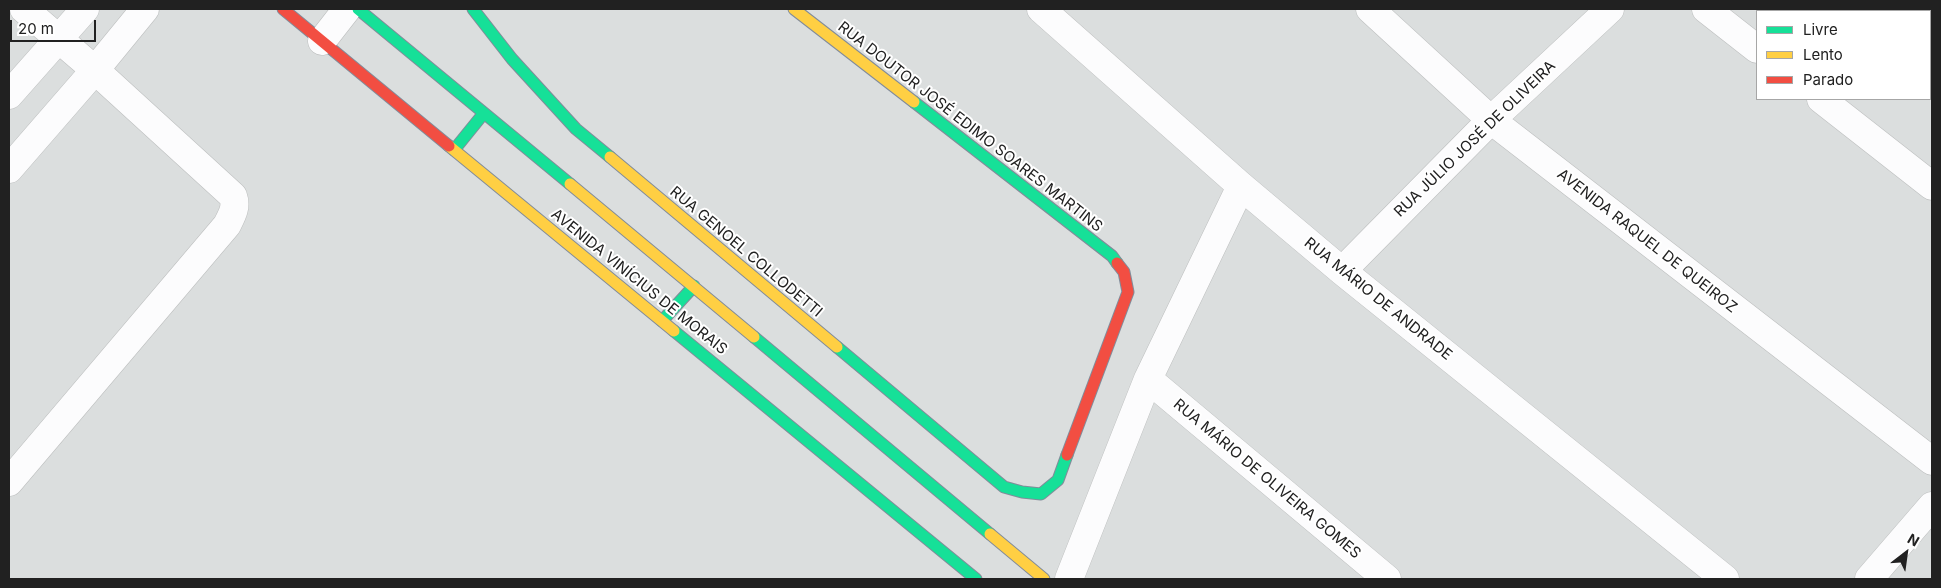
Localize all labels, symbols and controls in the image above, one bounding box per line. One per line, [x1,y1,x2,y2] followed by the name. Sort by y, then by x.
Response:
[12,10,99,42] scale bar
[1756,10,1931,100] legend
[834,18,1106,236] street label: RUA DOUTOR JOSÉ EDIMO SOARES MARTINS
[18,19,54,38] text: 20 m
[1803,20,1838,39] text: Livre
[1803,45,1843,64] text: Lento
[1391,57,1559,221] street label: RUA JÚLIO JOSÉ DE OLIVEIRA
[1803,70,1853,89] text: Parado
[1554,165,1740,317] street label: AVENIDA RAQUEL DE QUEIROZ
[666,183,826,321] street label: RUA GENOEL COLLODETTI
[547,205,731,359] street label: AVENIDA VINÍCIUS DE MORAIS
[1301,234,1455,364] street label: RUA MÁRIO DE ANDRADE
[1170,395,1364,563] street label: RUA MÁRIO DE OLIVEIRA GOMES
[1881,528,1931,578] north arrow
[1905,530,1923,550] text: N

